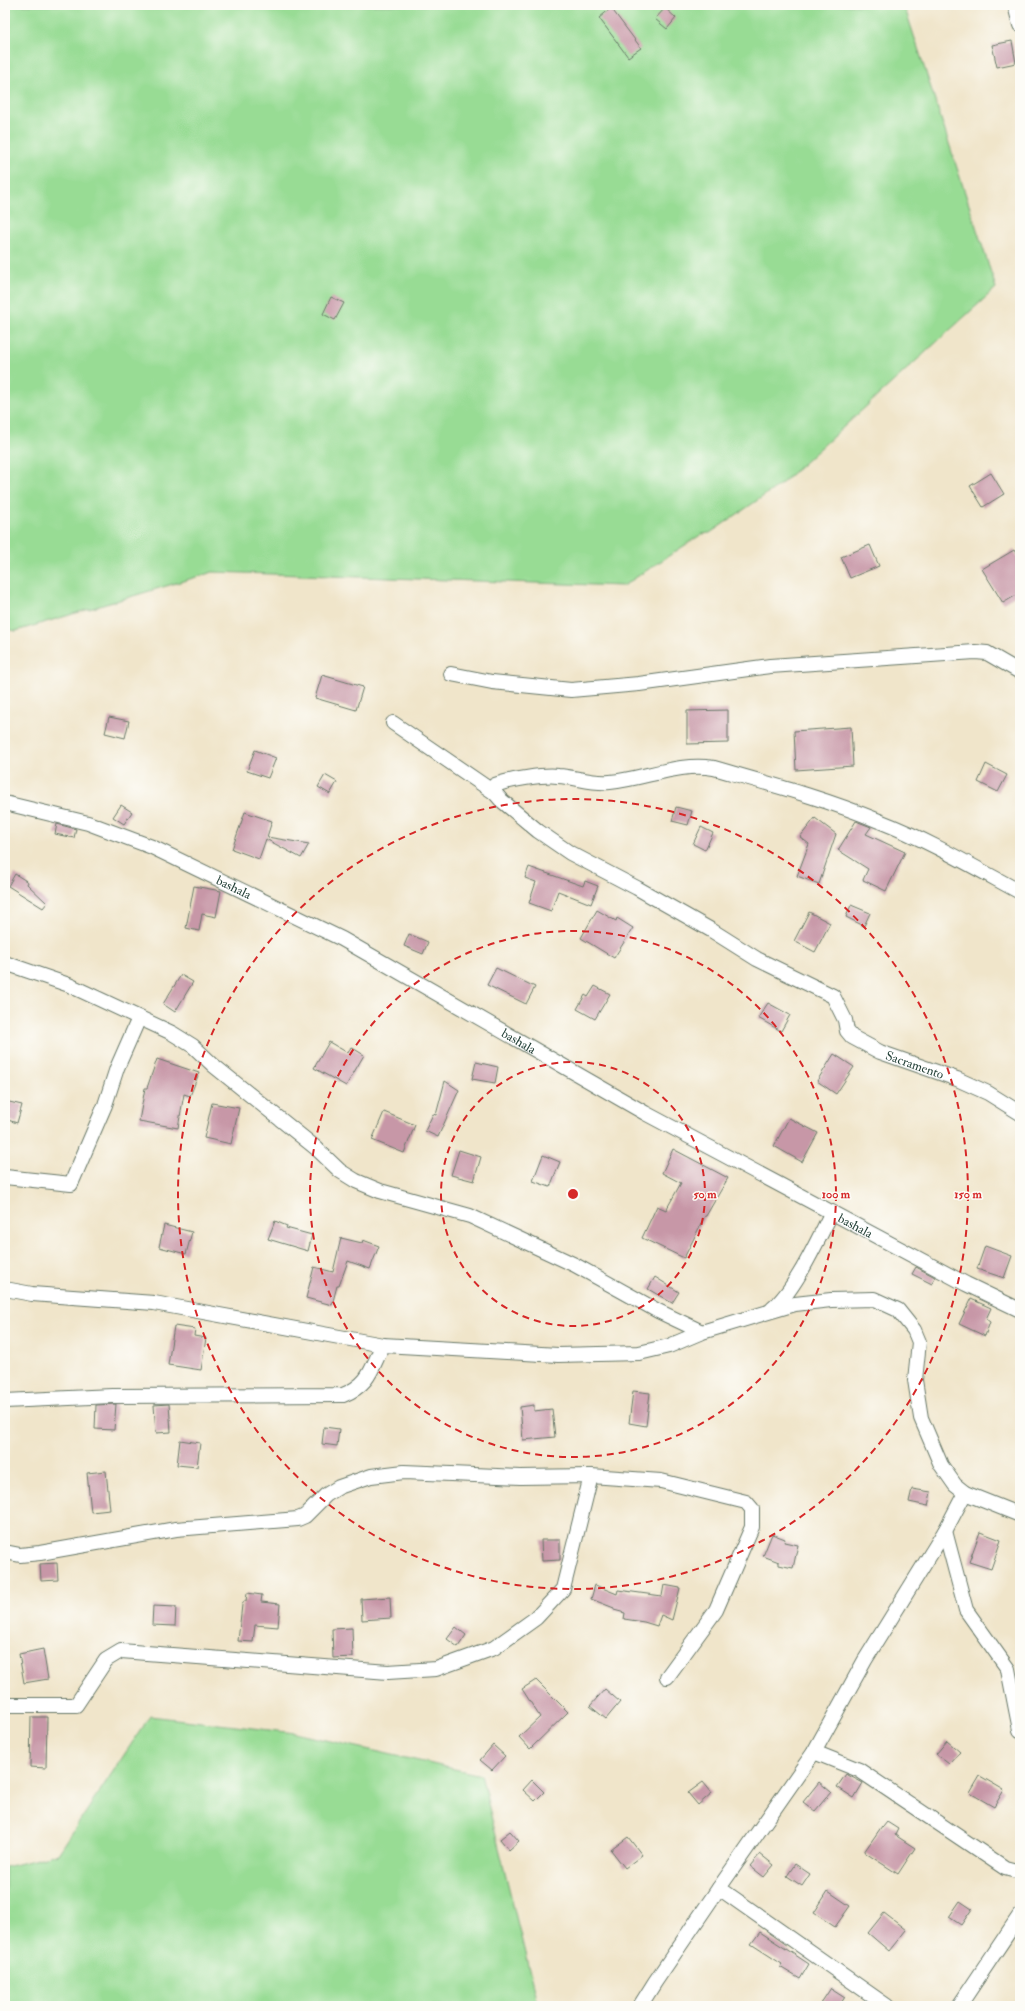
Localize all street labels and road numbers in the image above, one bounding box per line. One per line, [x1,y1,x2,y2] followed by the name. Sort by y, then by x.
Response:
[214,872,254,903] street label: bashala
[499,1025,539,1058] street label: bashala
[883,1048,946,1083] street label: Sacramento
[835,1210,876,1242] street label: bashala

